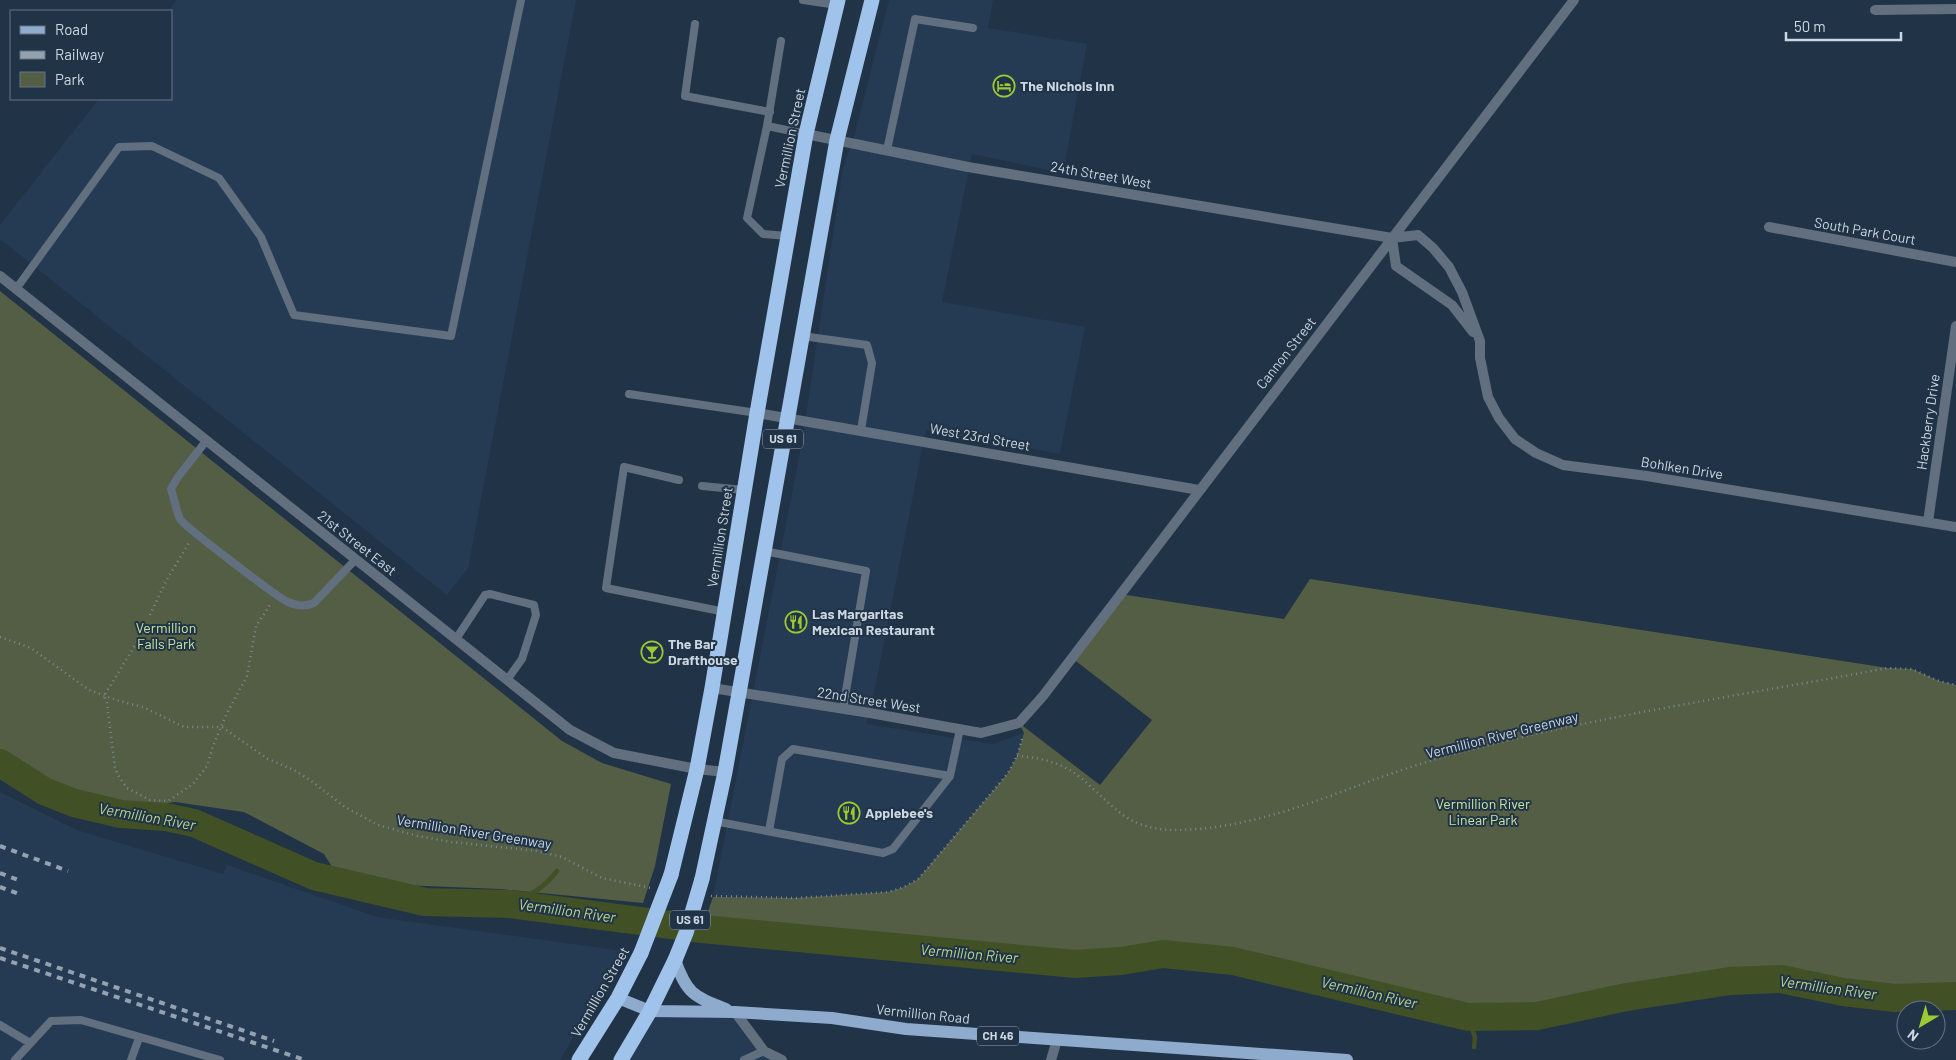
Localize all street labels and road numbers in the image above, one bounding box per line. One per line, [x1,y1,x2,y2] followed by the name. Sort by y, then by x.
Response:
[771,86,808,189] street label: Vermillion Street
[1049,157,1153,192] street label: 24th Street West
[1813,213,1917,248] street label: South Park Court
[1252,313,1319,392] street label: Cannon Street
[1912,373,1943,471] street label: Hackberry Drive
[928,419,1032,454] street label: West 23rd Street
[763,429,803,448] road number: US 61
[1640,453,1724,482] street label: Bohlken Drive
[703,485,736,588] street label: Vermillion Street
[315,507,400,579] street label: 21st Street East
[816,683,922,716] street label: 22nd Street West
[1424,707,1580,762] street label: Vermillion River Greenway
[395,811,553,852] street label: Vermillion River Greenway
[670,910,710,930] road number: US 61
[567,944,632,1040] street label: Vermillion Street
[875,1000,971,1027] street label: Vermillion Road
[977,1026,1019,1046] road number: CH 46

